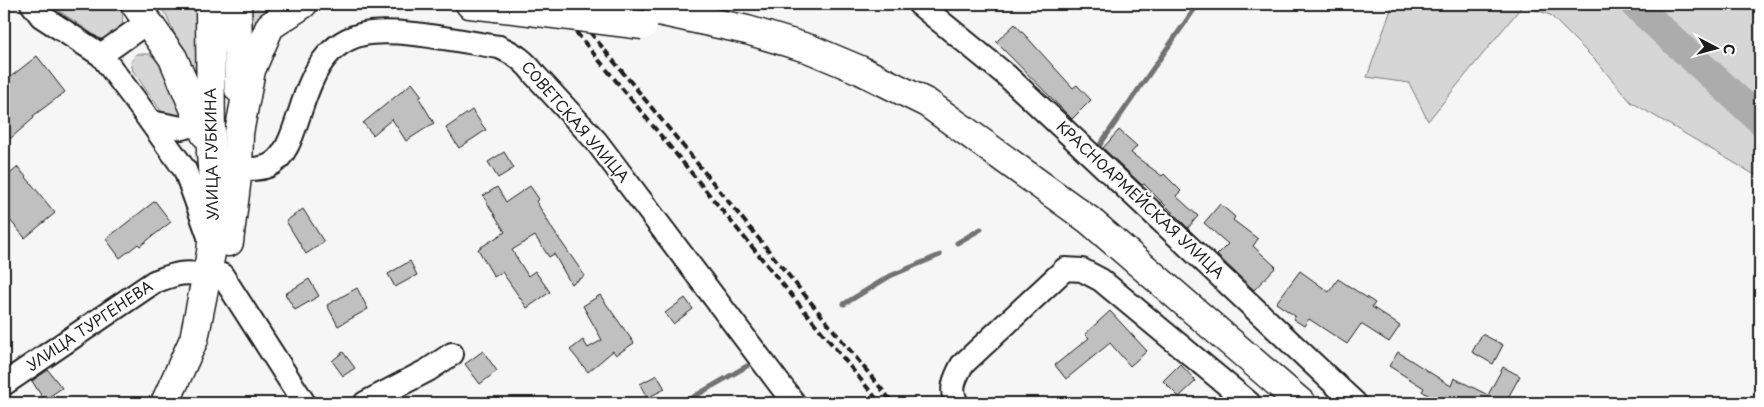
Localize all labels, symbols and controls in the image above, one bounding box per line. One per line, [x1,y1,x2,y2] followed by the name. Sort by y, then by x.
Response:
[1692,22,1742,72] north arrow
[1718,43,1740,56] text: С
[517,55,636,187] street label: СОВЕТСКАЯ УЛИЦА
[198,88,223,220] street label: УЛИЦА ГУБКИНА
[1052,115,1230,283] street label: КРАСНОАРМЕЙСКАЯ УЛИЦА
[21,274,157,376] street label: УЛИЦА ТУРГЕНЕВА

